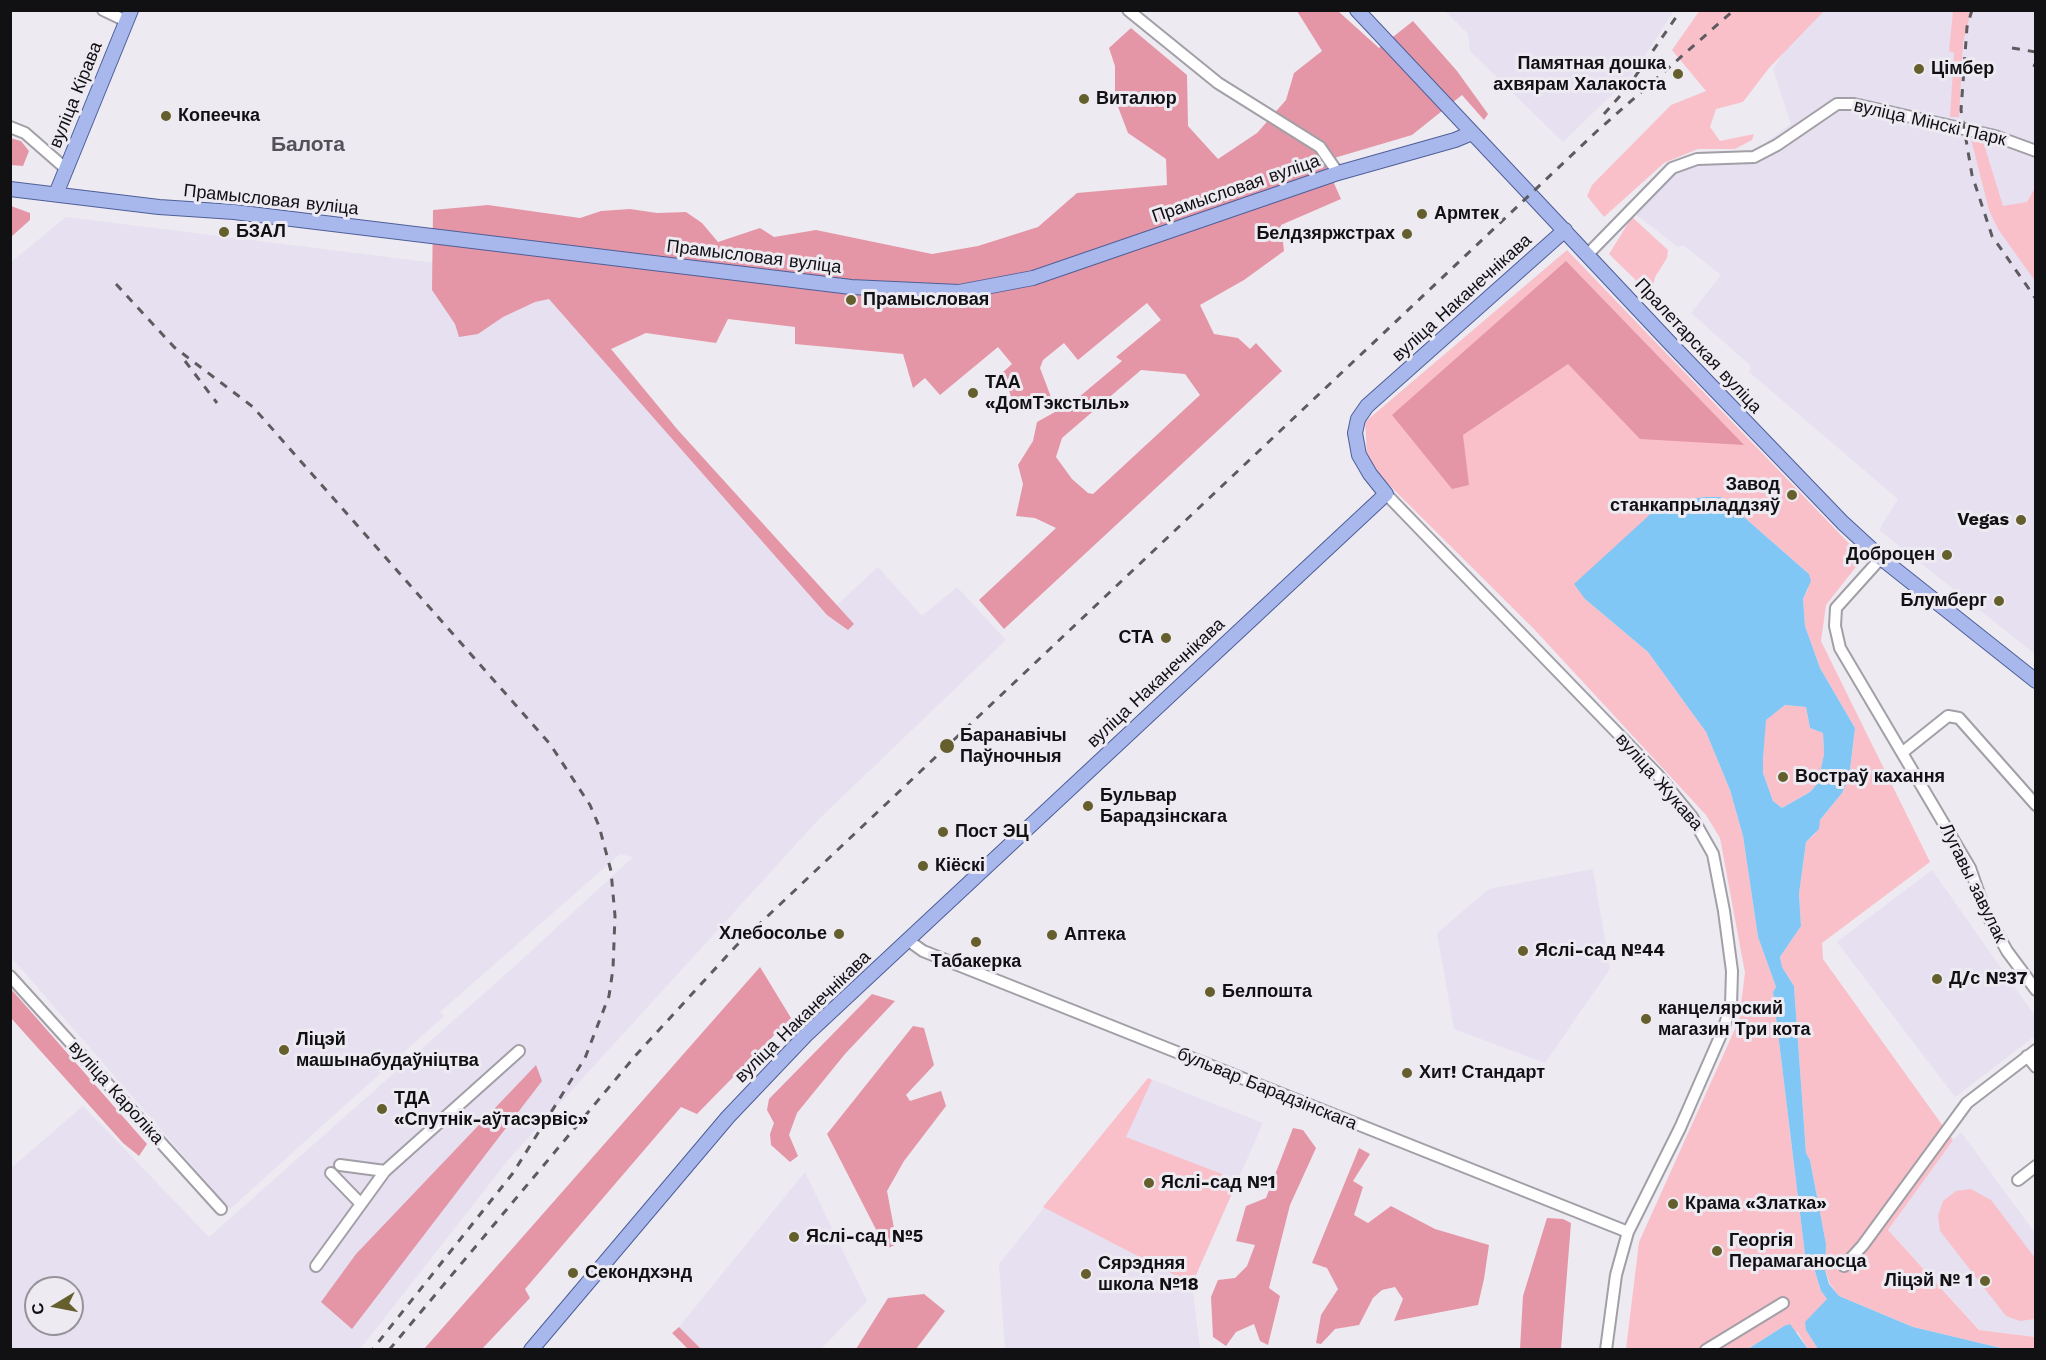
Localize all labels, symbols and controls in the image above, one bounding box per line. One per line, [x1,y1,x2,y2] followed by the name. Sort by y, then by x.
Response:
[45,39,107,151] street label: вуліца Кірава
[1493,53,1666,96] place label: Памятная дошка ахвярам Халакоста
[1931,58,1994,80] place label: Цімбер
[1912,62,1926,76] marker: Цімбер
[1671,67,1685,81] marker: Памятная дошка ахвярам Халакоста
[1096,88,1177,110] place label: Виталюр
[1077,92,1091,106] marker: Виталюр
[1852,95,2008,151] street label: вуліца Мінскі Парк
[178,105,260,127] place label: Копеечка
[159,109,173,123] marker: Копеечка
[271,132,345,158] district label: Балота
[1149,150,1323,228] street label: Прамысловая вуліца
[182,180,360,220] street label: Прамысловая вуліца
[1434,203,1499,225] place label: Армтек
[1415,207,1429,221] marker: Армтек
[236,221,286,243] place label: БЗАЛ
[1256,223,1395,245] place label: Белдзяржстрах
[217,225,231,239] marker: БЗАЛ
[1400,227,1414,241] marker: Белдзяржстрах
[1388,230,1536,366] street label: вуліца Наканечнікава
[665,236,843,278] street label: Прамысловая вуліца
[1630,274,1766,418] street label: Пралетарская вуліца
[863,289,989,311] place label: Прамысловая
[844,293,858,307] marker: Прамысловая
[985,372,1130,415] place label: ТАА «ДомТэкстыль»
[966,386,980,400] marker: ТАА «ДомТэкстыль»
[1610,474,1780,516] place label: Завод станкапрыладдзяў
[1785,488,1799,502] marker: Завод станкапрыладдзяў
[1957,509,2009,531] place label: Vegas
[2014,513,2028,527] marker: Vegas
[1846,544,1935,566] place label: Доброцен
[1940,548,1954,562] marker: Доброцен
[1900,590,1987,612] place label: Блумберг
[1992,594,2006,608] marker: Блумберг
[1083,614,1229,752] street label: вуліца Наканечнікава
[1119,627,1154,649] place label: СТА
[1159,631,1173,645] marker: СТА
[960,725,1067,768] place label: Баранавічы Паўночныя
[1611,729,1707,835] street label: вуліца Жукава
[938,737,956,755] marker: Баранавічы Паўночныя
[1795,766,1945,788] place label: Востраў кахання
[1776,770,1790,784] marker: Востраў кахання
[1100,785,1227,828] place label: Бульвар Барадзінскага
[1081,799,1095,813] marker: Бульвар Барадзінскага
[1935,820,2011,946] street label: Лугавы завулак
[955,821,1029,843] place label: Пост ЭЦ
[936,825,950,839] marker: Пост ЭЦ
[935,855,985,877] place label: Кіёскі
[916,859,930,873] marker: Кіёскі
[719,923,827,945] place label: Хлебосолье
[1064,924,1126,946] place label: Аптека
[832,927,846,941] marker: Хлебосолье
[1045,928,1059,942] marker: Аптека
[969,935,983,949] marker: Табакерка
[1535,940,1665,962] place label: Яслі-сад №44
[1516,944,1530,958] marker: Яслі-сад №44
[731,947,875,1087] street label: вуліца Наканечнікава
[931,951,1021,973] place label: Табакерка
[1949,968,2027,990] place label: Д/с №37
[1930,972,1944,986] marker: Д/с №37
[1222,981,1312,1003] place label: Белпошта
[1203,985,1217,999] marker: Белпошта
[1658,998,1811,1040] place label: канцелярский магазин Три кота
[1639,1012,1653,1026] marker: канцелярский магазин Три кота
[296,1029,479,1072] place label: Ліцэй машынабудаўніцтва
[64,1037,168,1149] street label: вуліца Кароліка
[277,1043,291,1057] marker: Ліцэй машынабудаўніцтва
[1174,1043,1360,1135] street label: бульвар Барадзінскага
[1419,1062,1545,1084] place label: Хит! Стандарт
[1400,1066,1414,1080] marker: Хит! Стандарт
[394,1088,588,1130] place label: ТДА «Спутнік-аўтасэрвіс»
[375,1102,389,1116] marker: ТДА «Спутнік-аўтасэрвіс»
[1161,1172,1275,1194] place label: Яслі-сад №1
[1142,1176,1156,1190] marker: Яслі-сад №1
[1685,1193,1827,1215] place label: Крама «Златка»
[1666,1197,1680,1211] marker: Крама «Златка»
[806,1226,923,1248] place label: Яслі-сад №5
[787,1230,801,1244] marker: Яслі-сад №5
[1729,1230,1866,1272] place label: Георгія Перамаганосца
[1710,1244,1724,1258] marker: Георгія Перамаганосца
[1098,1253,1199,1296] place label: Сярэдняя школа №18
[585,1262,692,1284] place label: Секондхэнд
[566,1266,580,1280] marker: Секондхэнд
[1079,1267,1093,1281] marker: Сярэдняя школа №18
[1884,1270,1973,1292] place label: Ліцэй № 1
[1978,1274,1992,1288] marker: Ліцэй № 1
[24,1276,84,1336] north arrow
[27,1302,48,1316] text: С

